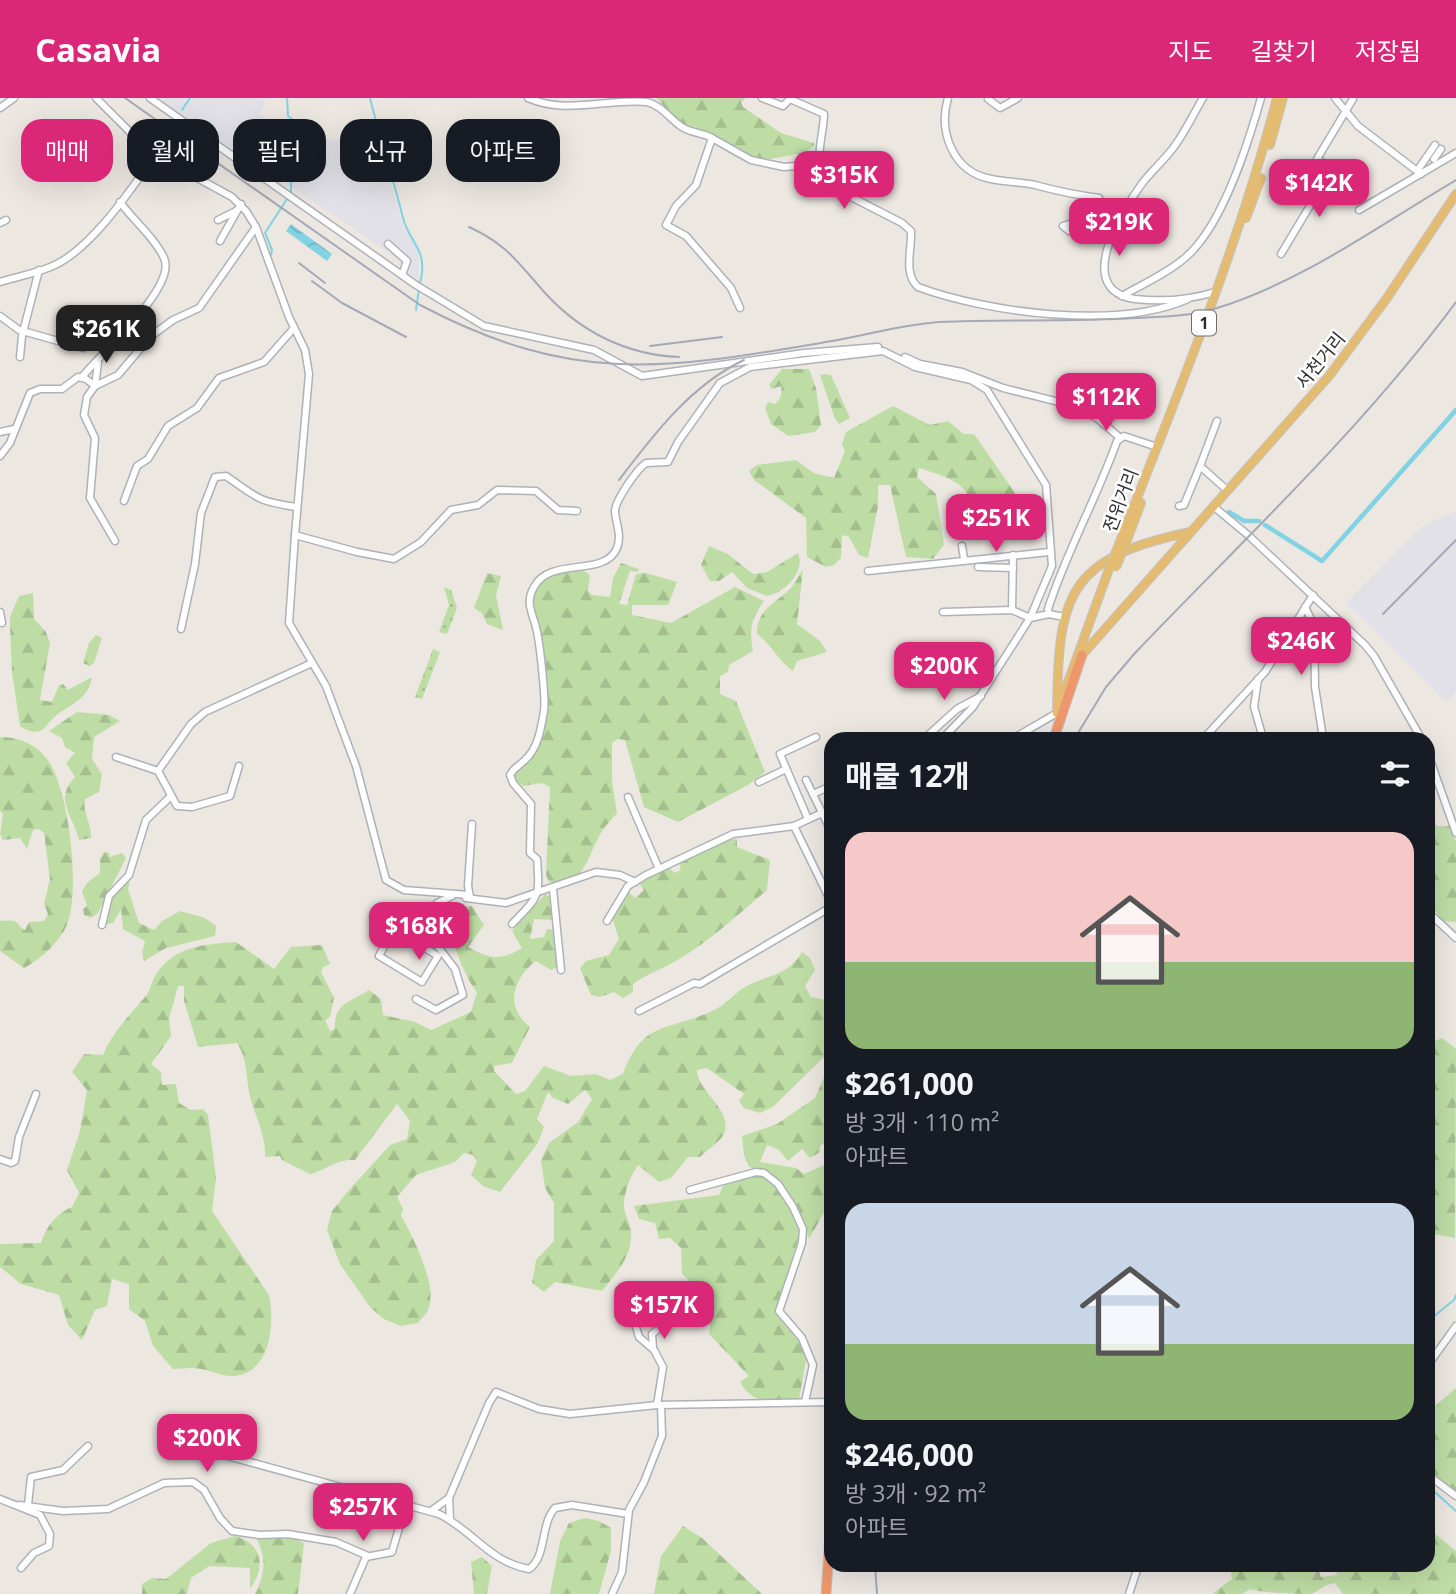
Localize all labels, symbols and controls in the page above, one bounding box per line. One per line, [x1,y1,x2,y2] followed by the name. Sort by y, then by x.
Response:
[35,27,161,72] text: Casavia
[1168,34,1213,67] text: 지도
[1251,34,1317,67] text: 길찾기
[1355,34,1421,67] text: 저장됨
[21,119,113,182] chip: 매매
[127,119,219,182] chip: 월세
[233,119,326,182] chip: 필터
[340,119,432,182] chip: 신규
[446,119,560,182] chip: 아파트
[795,152,893,211] pin: $315K
[810,158,878,190] text: $315K
[1270,159,1368,219] pin: $142K
[1285,166,1353,198] text: $142K
[1070,198,1168,258] pin: $219K
[1085,205,1153,237] text: $219K
[57,306,155,365] pin: $261K
[1192,311,1216,336] road number: 1
[72,312,140,344] text: $261K
[1290,327,1350,393] street label: 서천거리
[1057,374,1155,433] pin: $112K
[1072,380,1140,412] text: $112K
[1097,465,1143,535] street label: 전위거리
[947,494,1045,554] pin: $251K
[962,501,1030,533] text: $251K
[1252,618,1350,677] pin: $246K
[1267,624,1335,656] text: $246K
[895,642,993,702] pin: $200K
[910,649,978,681] text: $200K
[845,755,970,796] text: 매물 12개
[1376,755,1414,793] icon: filters
[1067,877,1193,1003] icon: home
[370,902,468,962] pin: $168K
[385,909,453,941] text: $168K
[845,1063,974,1104] text: $261,000
[845,1106,999,1138] text: 방 3개 · 110 m²
[845,1140,908,1172] text: 아파트
[1067,1248,1193,1374] icon: home
[615,1282,713,1341] pin: $157K
[630,1288,698,1320] text: $157K
[158,1414,256,1474] pin: $200K
[173,1421,241,1453] text: $200K
[845,1434,974,1475] text: $246,000
[845,1477,986,1509] text: 방 3개 · 92 m²
[314,1484,412,1543] pin: $257K
[329,1490,397,1522] text: $257K
[845,1511,908,1543] text: 아파트

